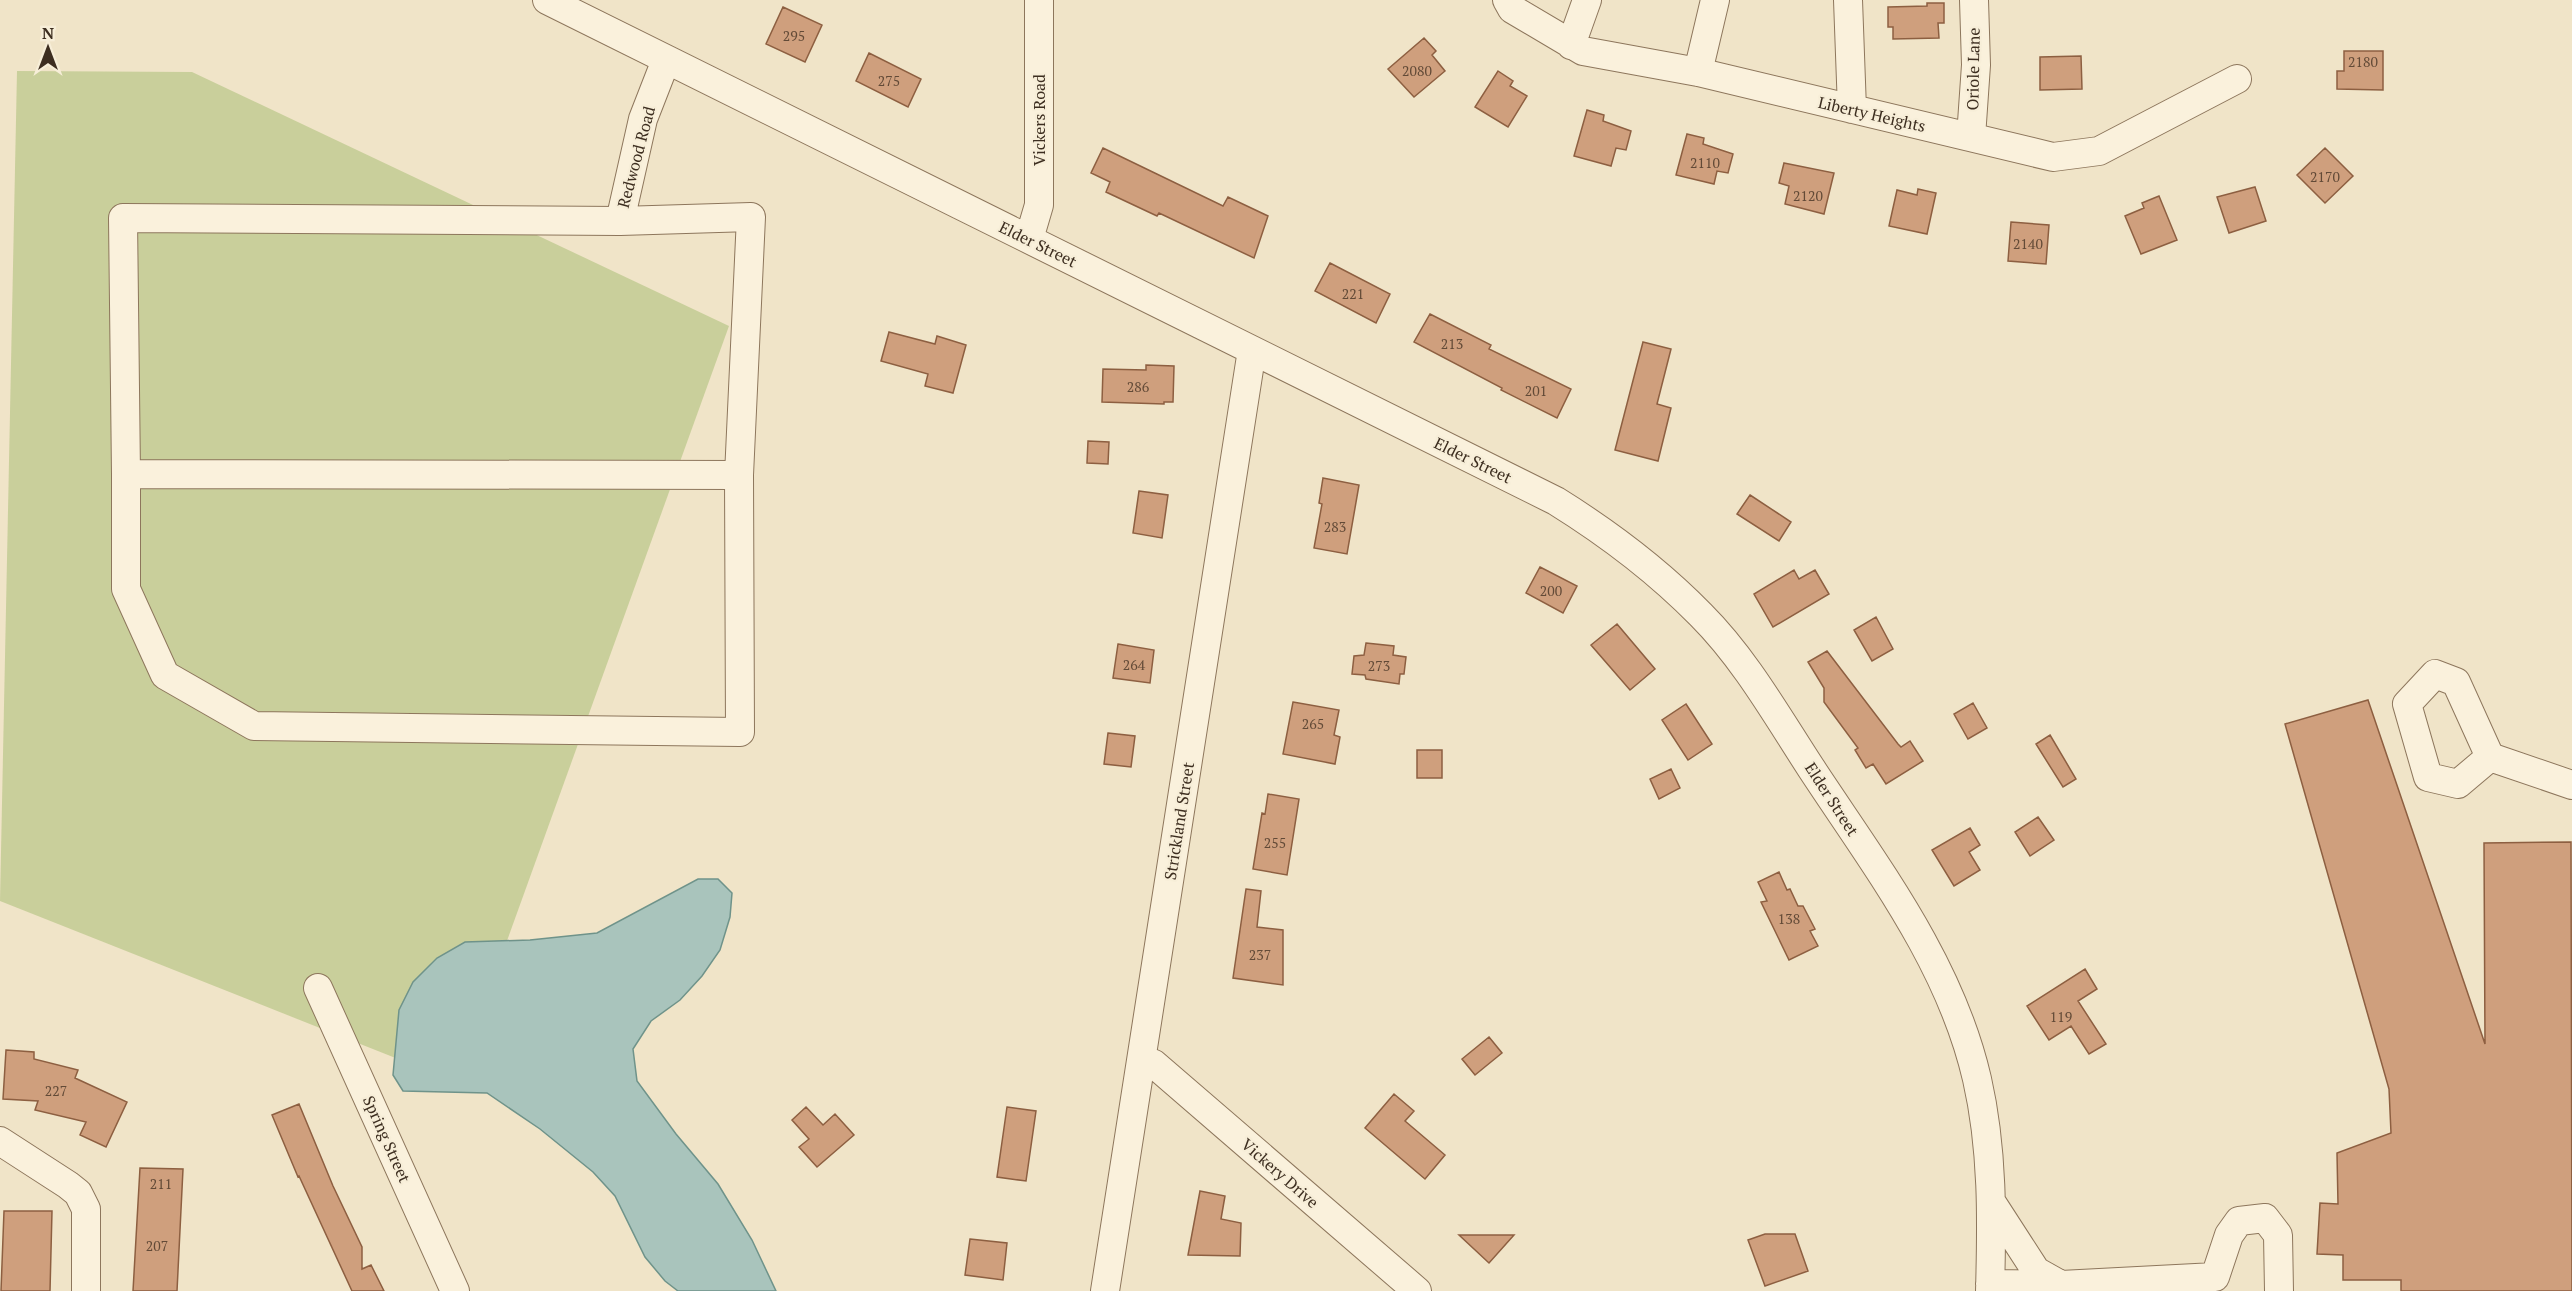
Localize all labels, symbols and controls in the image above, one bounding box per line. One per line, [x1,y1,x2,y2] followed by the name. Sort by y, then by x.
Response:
[18,18,78,78] north arrow
[42,22,54,44] text: N
[783,26,805,45] house number: 295
[1961,27,1985,111] street label: Oriole Lane
[2348,52,2378,71] house number: 2180
[1402,61,1432,80] house number: 2080
[878,71,900,90] house number: 275
[1028,74,1050,166] street label: Vickers Road
[1816,91,1928,137] street label: Liberty Heights
[612,104,660,210] street label: Redwood Road
[1690,153,1720,172] house number: 2110
[2310,167,2340,186] house number: 2170
[1793,186,1823,205] house number: 2120
[996,216,1081,272] street label: Elder Street
[2013,234,2043,253] house number: 2140
[1342,284,1364,303] house number: 221
[1441,334,1463,353] house number: 213
[1127,377,1150,396] house number: 286
[1525,381,1547,400] house number: 201
[1431,432,1516,488] street label: Elder Street
[1324,517,1346,536] house number: 283
[1540,581,1562,600] house number: 200
[1123,655,1146,674] house number: 264
[1368,656,1390,675] house number: 273
[1302,714,1324,733] house number: 265
[1800,758,1864,840] street label: Elder Street
[1159,760,1199,882] street label: Strickland Street
[1264,833,1286,852] house number: 255
[1778,909,1800,928] house number: 138
[1249,945,1271,964] house number: 237
[2050,1007,2072,1026] house number: 119
[45,1081,67,1100] house number: 227
[358,1092,416,1186] street label: Spring Street
[1237,1133,1323,1213] street label: Vickery Drive
[150,1174,172,1193] house number: 211
[146,1236,168,1255] house number: 207

